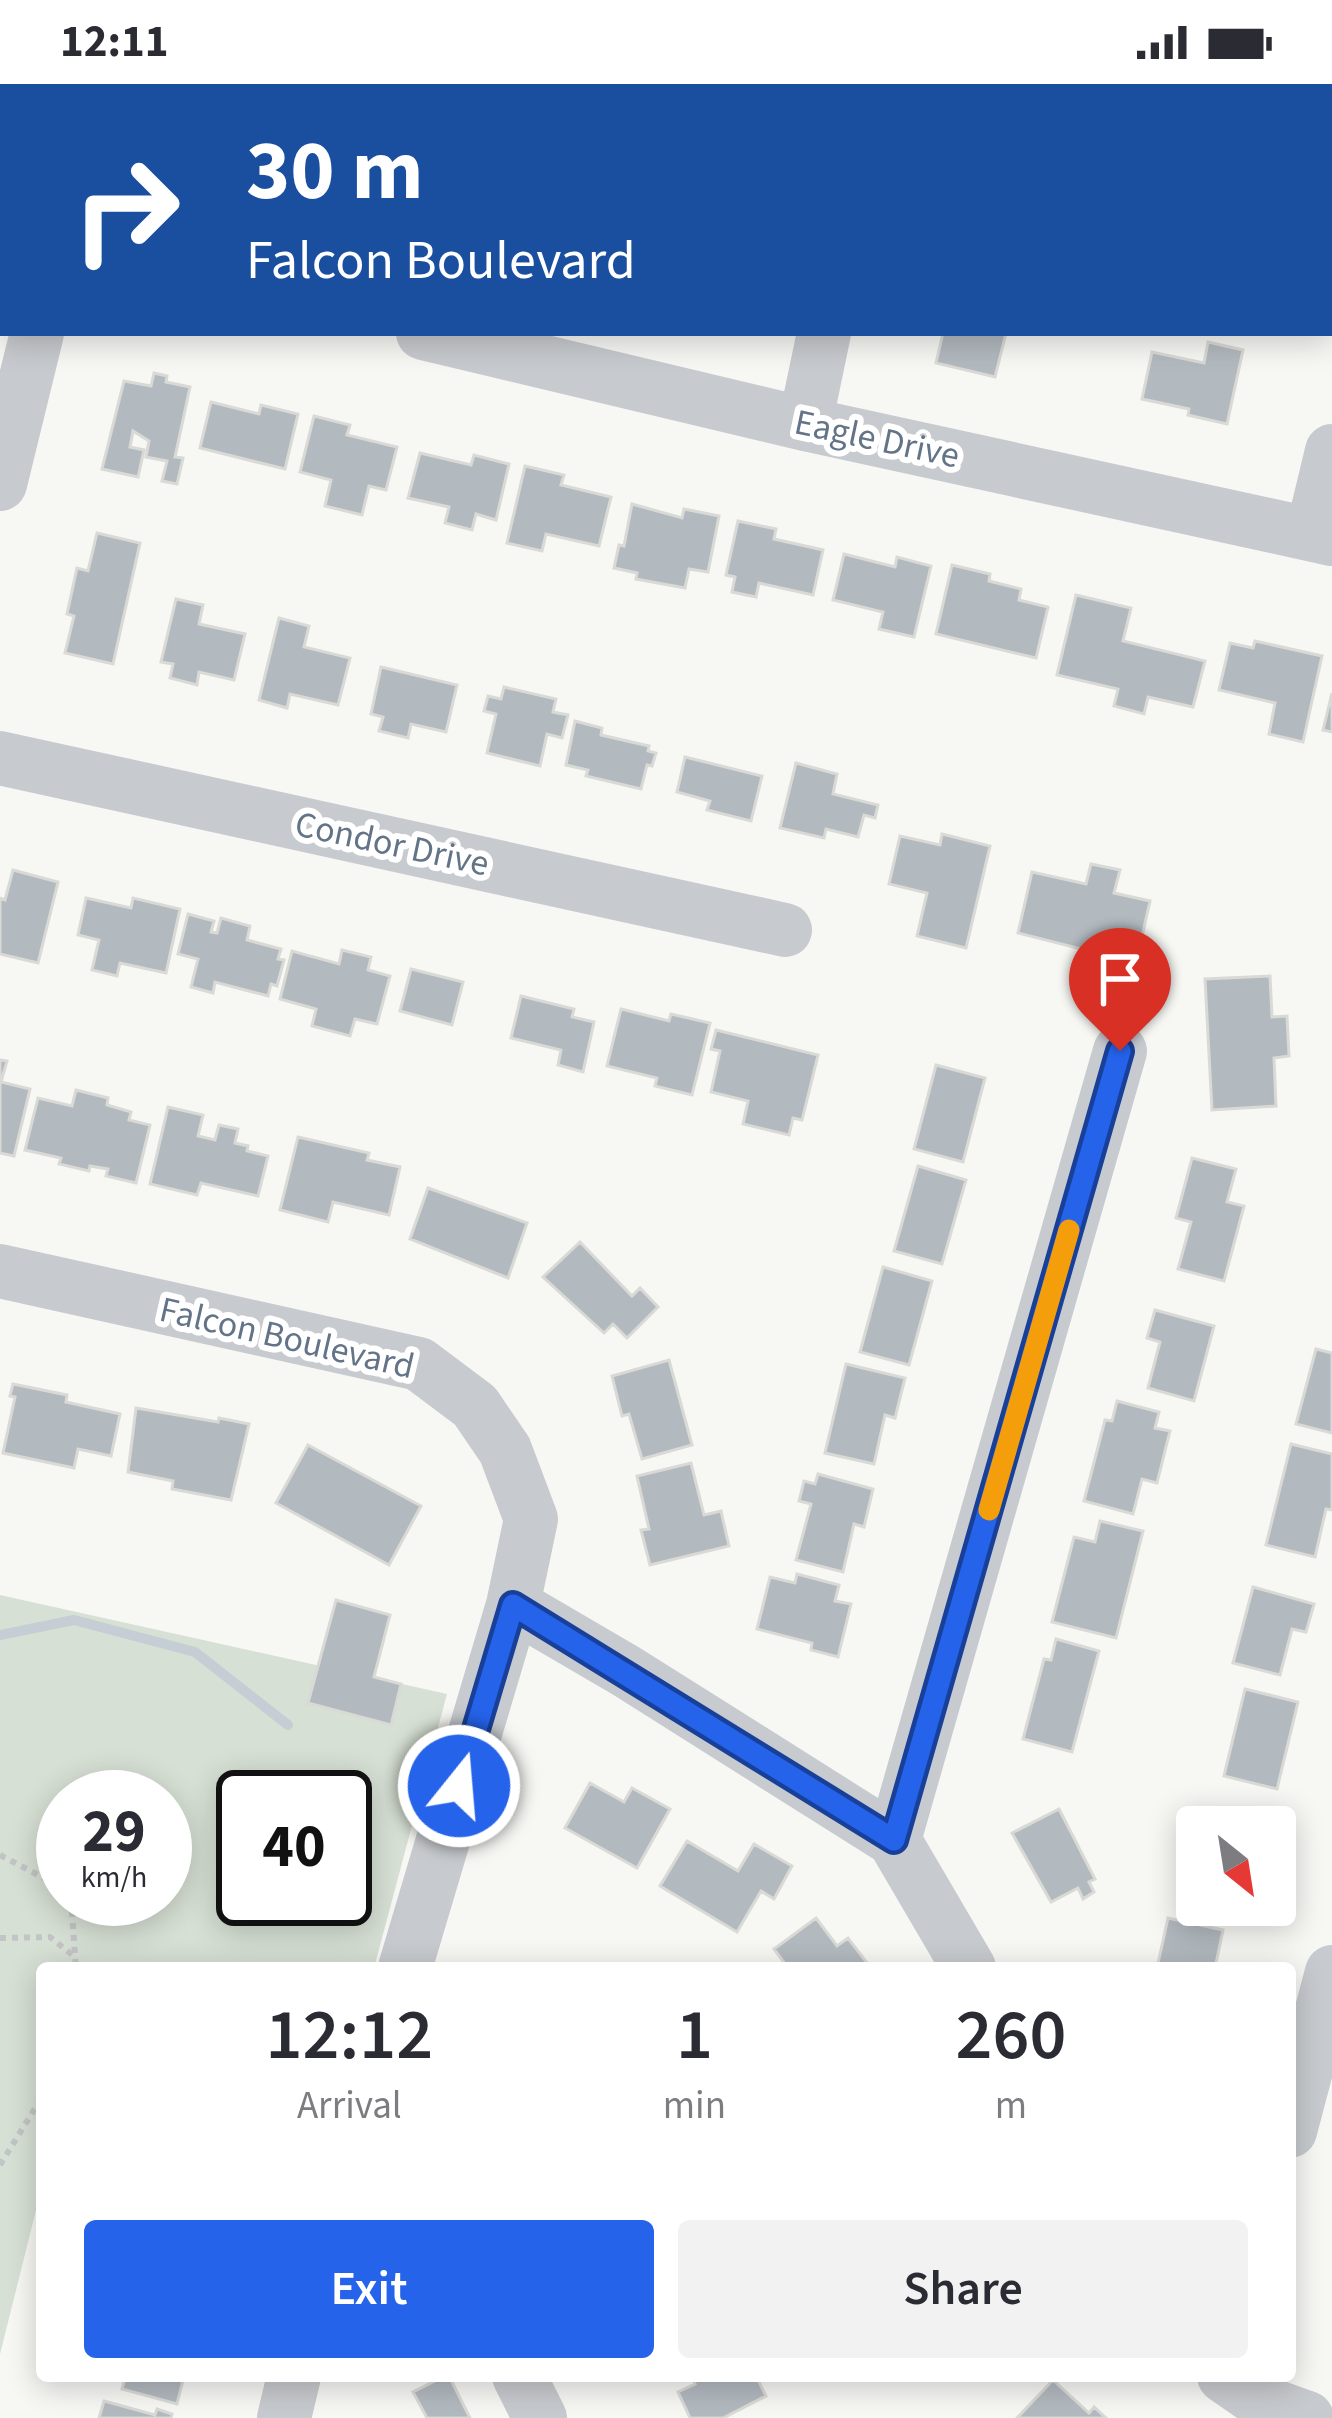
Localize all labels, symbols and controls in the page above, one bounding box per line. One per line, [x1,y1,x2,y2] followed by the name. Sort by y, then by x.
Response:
[60,10,169,74] text: 12:11
[246,112,424,232] text: 30 m
[48,132,204,288] icon: right
[246,223,636,300] text: Falcon Boulevard
[790,397,964,481] street label: Eagle Drive
[290,799,494,889] street label: Condor Drive
[1069,928,1171,1051] pin
[1087,946,1153,1012] icon: arrive
[155,1284,419,1392] street label: Falcon Boulevard
[396,1723,522,1849] position arrow
[216,1770,372,1926] speed limit sign: 40
[82,1790,146,1875] text: 29
[1176,1806,1296,1926] north arrow
[1176,1806,1296,1926] map controls
[81,1856,147,1899] text: km/h
[266,1984,433,2087] text: 12:12
[676,1984,713,2087] text: 1
[956,1984,1066,2087] text: 260
[297,2078,402,2134] text: Arrival
[663,2078,726,2134] text: min
[995,2078,1027,2134] text: m
[84,2220,654,2358] button: Exit
[678,2220,1248,2358] button: Share

